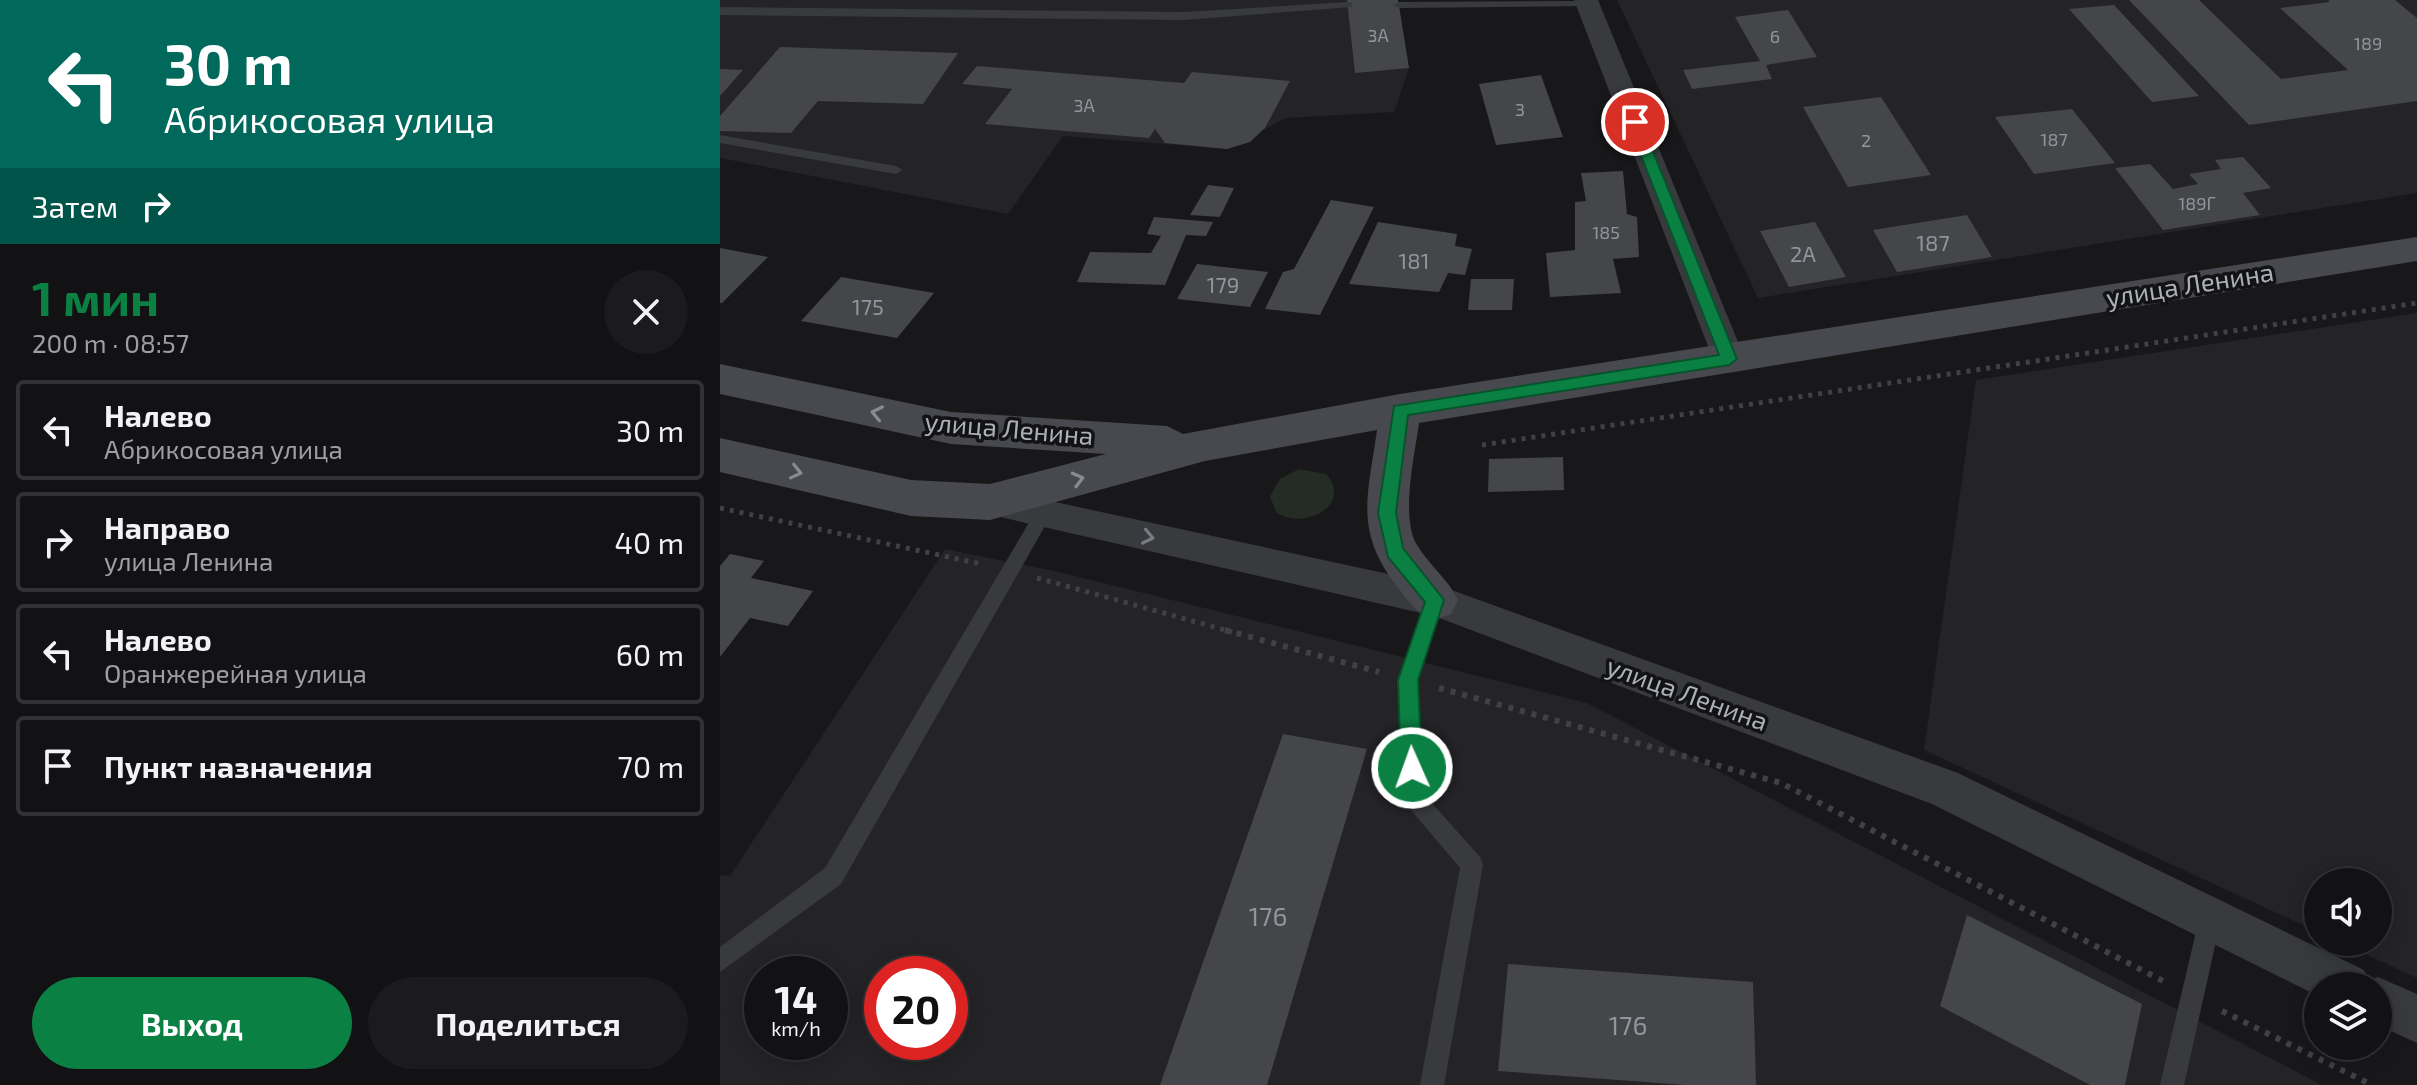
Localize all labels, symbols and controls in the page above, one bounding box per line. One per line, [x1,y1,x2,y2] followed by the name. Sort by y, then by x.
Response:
[1367,24,1389,46] house number: 3А
[1770,25,1780,47] house number: 6
[164,29,293,96] text: 30 m
[32,32,136,136] icon: left
[2354,32,2382,54] house number: 189
[1601,88,1669,156] pin
[1073,94,1095,116] house number: 3А
[164,97,495,140] text: Абрикосовая улица
[1515,98,1525,120] house number: 3
[1613,100,1657,144] icon: arrive
[2040,128,2068,150] house number: 187
[1861,129,1871,151] house number: 2
[134,184,178,228] icon: right
[32,188,118,224] text: Затем
[2178,192,2216,214] house number: 189Г
[1592,221,1620,243] house number: 185
[1916,229,1950,255] house number: 187
[1790,240,1816,266] house number: 2А
[1399,247,1429,273] house number: 181
[2104,255,2276,313] street label: улица Ленина
[32,268,159,326] text: 1 мин
[604,270,688,354] button: close
[1207,271,1239,297] house number: 179
[852,293,884,319] house number: 175
[32,327,189,358] text: 200 m · 08:57
[104,397,212,433] text: Налево
[871,405,884,422] one-way arrow
[923,405,1095,451] street label: улица Ленина
[36,408,80,452] icon: left
[616,412,684,448] text: 30 m
[104,433,343,464] text: Абрикосовая улица
[789,463,802,480] one-way arrow
[1070,471,1084,488] one-way arrow
[104,509,230,545] text: Направо
[36,520,80,564] icon: right
[614,524,684,560] text: 40 m
[1141,528,1154,545] one-way arrow
[104,545,273,576] text: улица Ленина
[104,621,212,657] text: Налево
[36,632,80,676] icon: left
[616,636,684,672] text: 60 m
[1602,649,1772,737] street label: улица Ленина
[104,657,367,688] text: Оранжерейная улица
[1370,726,1454,810] position arrow
[36,744,80,788] icon: arrive
[104,748,372,784] text: Пункт назначения
[618,748,684,784] text: 70 m
[2304,868,2392,1060] map controls
[2304,868,2392,956] button: sound
[1249,900,1287,931] house number: 176
[864,956,968,1060] speed limit sign: 20
[2304,972,2392,1060] button: layers
[775,974,817,1022] text: 14
[32,977,352,1069] button: Выход
[368,977,688,1069] button: Поделиться
[1609,1009,1647,1040] house number: 176
[771,1016,821,1040] text: km/h

